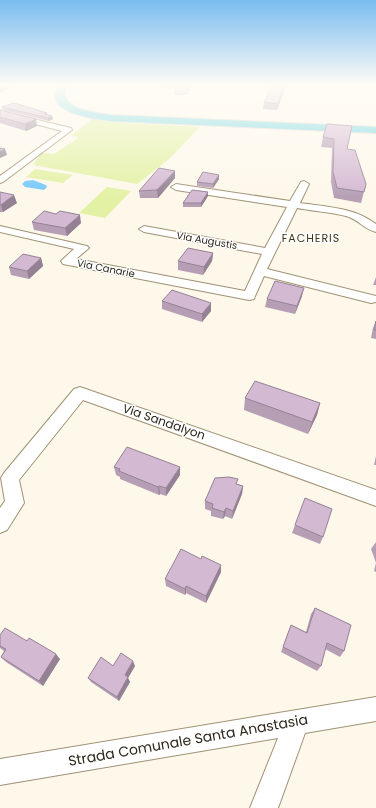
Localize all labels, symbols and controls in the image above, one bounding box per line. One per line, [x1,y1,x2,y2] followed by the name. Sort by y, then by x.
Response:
[175,228,238,253] street label: Via Augustis
[282,230,340,246] district label: FACHERIS
[76,256,136,281] street label: Via Canarie
[120,399,208,444] street label: Via Sandalyon
[67,709,309,771] street label: Strada Comunale Santa Anastasia

